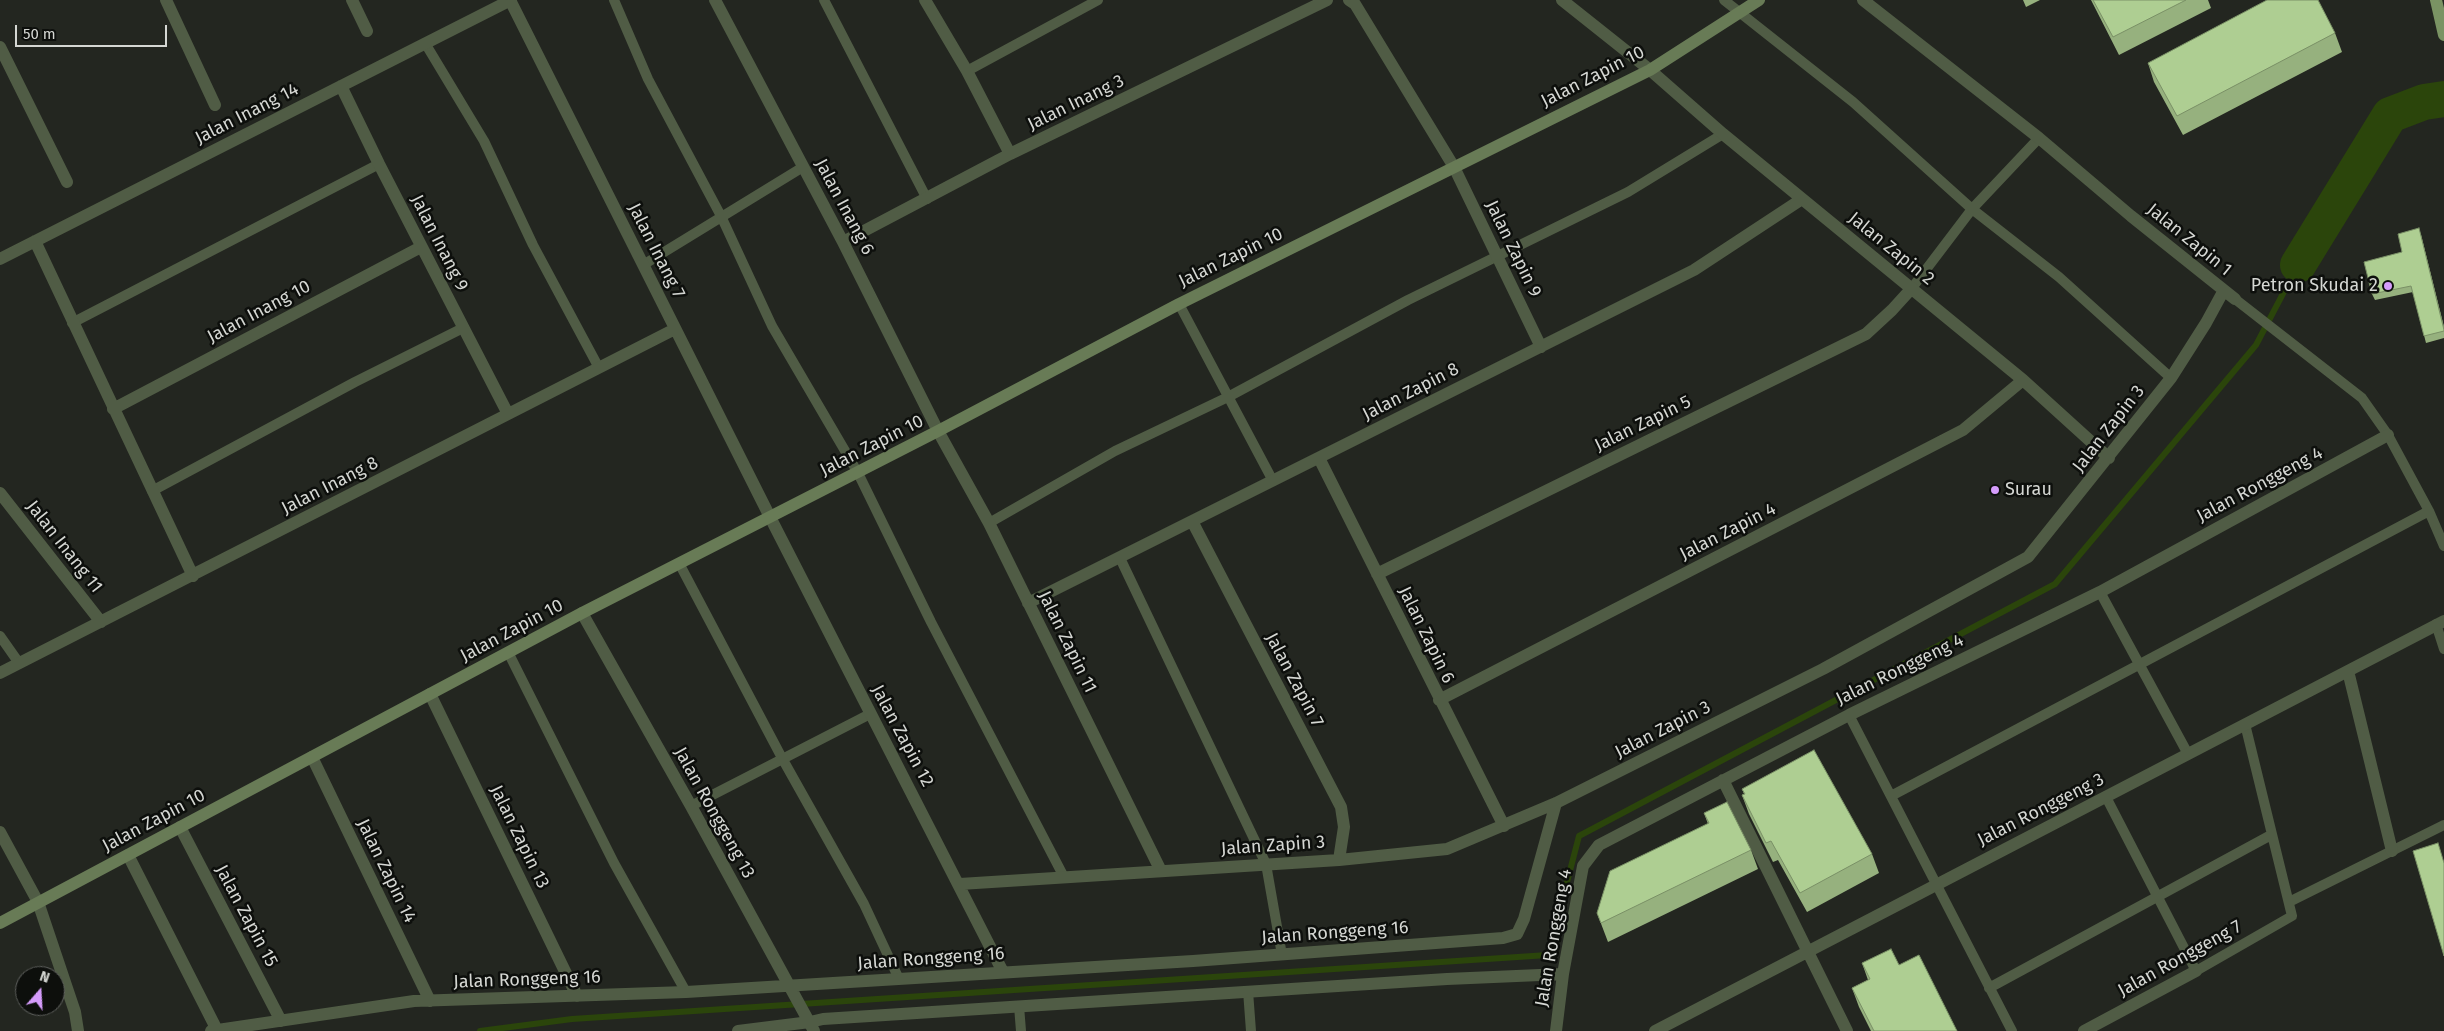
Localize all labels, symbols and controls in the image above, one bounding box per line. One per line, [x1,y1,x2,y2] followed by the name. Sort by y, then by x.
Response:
[18,15,170,47] scale bar
[23,25,56,43] text: 50 m
[1538,42,1648,112] street label: Jalan Zapin 10
[1024,70,1128,136] street label: Jalan Inang 3
[192,79,302,149] street label: Jalan Inang 14
[810,155,878,259] street label: Jalan Inang 6
[406,191,472,295] street label: Jalan Inang 9
[1480,197,1546,301] street label: Jalan Zapin 9
[2142,199,2236,281] street label: Jalan Zapin 1
[623,200,689,302] street label: Jalan Inang 7
[1844,208,1938,290] street label: Jalan Zapin 2
[1175,223,1287,293] street label: Jalan Zapin 10
[2251,275,2378,297] place label: Petron Skudai 2
[204,276,314,348] street label: Jalan Inang 10
[2382,280,2394,292] marker: Petron Skudai 2
[1359,358,1463,426] street label: Jalan Zapin 8
[2068,381,2150,477] street label: Jalan Zapin 3
[1591,391,1695,457] street label: Jalan Zapin 5
[817,411,927,481] street label: Jalan Zapin 10
[2193,443,2327,527] street label: Jalan Ronggeng 4
[278,452,382,520] street label: Jalan Inang 8
[2005,479,2052,501] place label: Surau
[1989,484,2001,496] marker: Surau
[21,497,107,597] street label: Jalan Inang 11
[1676,499,1780,565] street label: Jalan Zapin 4
[1393,583,1459,687] street label: Jalan Zapin 6
[1033,588,1101,696] street label: Jalan Zapin 11
[457,595,567,667] street label: Jalan Zapin 10
[1260,629,1328,731] street label: Jalan Zapin 7
[1833,630,1967,710] street label: Jalan Ronggeng 4
[866,681,938,791] street label: Jalan Zapin 12
[1612,697,1714,763] street label: Jalan Zapin 3
[669,744,759,882] street label: Jalan Ronggeng 13
[1974,769,2108,851] street label: Jalan Ronggeng 3
[485,782,553,892] street label: Jalan Zapin 13
[99,785,209,857] street label: Jalan Zapin 10
[352,816,420,926] street label: Jalan Zapin 14
[1220,832,1326,860] street label: Jalan Zapin 3
[210,861,282,971] street label: Jalan Zapin 15
[1531,867,1577,1009] street label: Jalan Ronggeng 4
[2114,916,2246,1002] street label: Jalan Ronggeng 7
[1261,917,1409,949] street label: Jalan Ronggeng 16
[857,943,1005,975] street label: Jalan Ronggeng 16
[15,966,65,1016] north arrow
[453,967,601,993] street label: Jalan Ronggeng 16
[38,968,52,987] text: N

